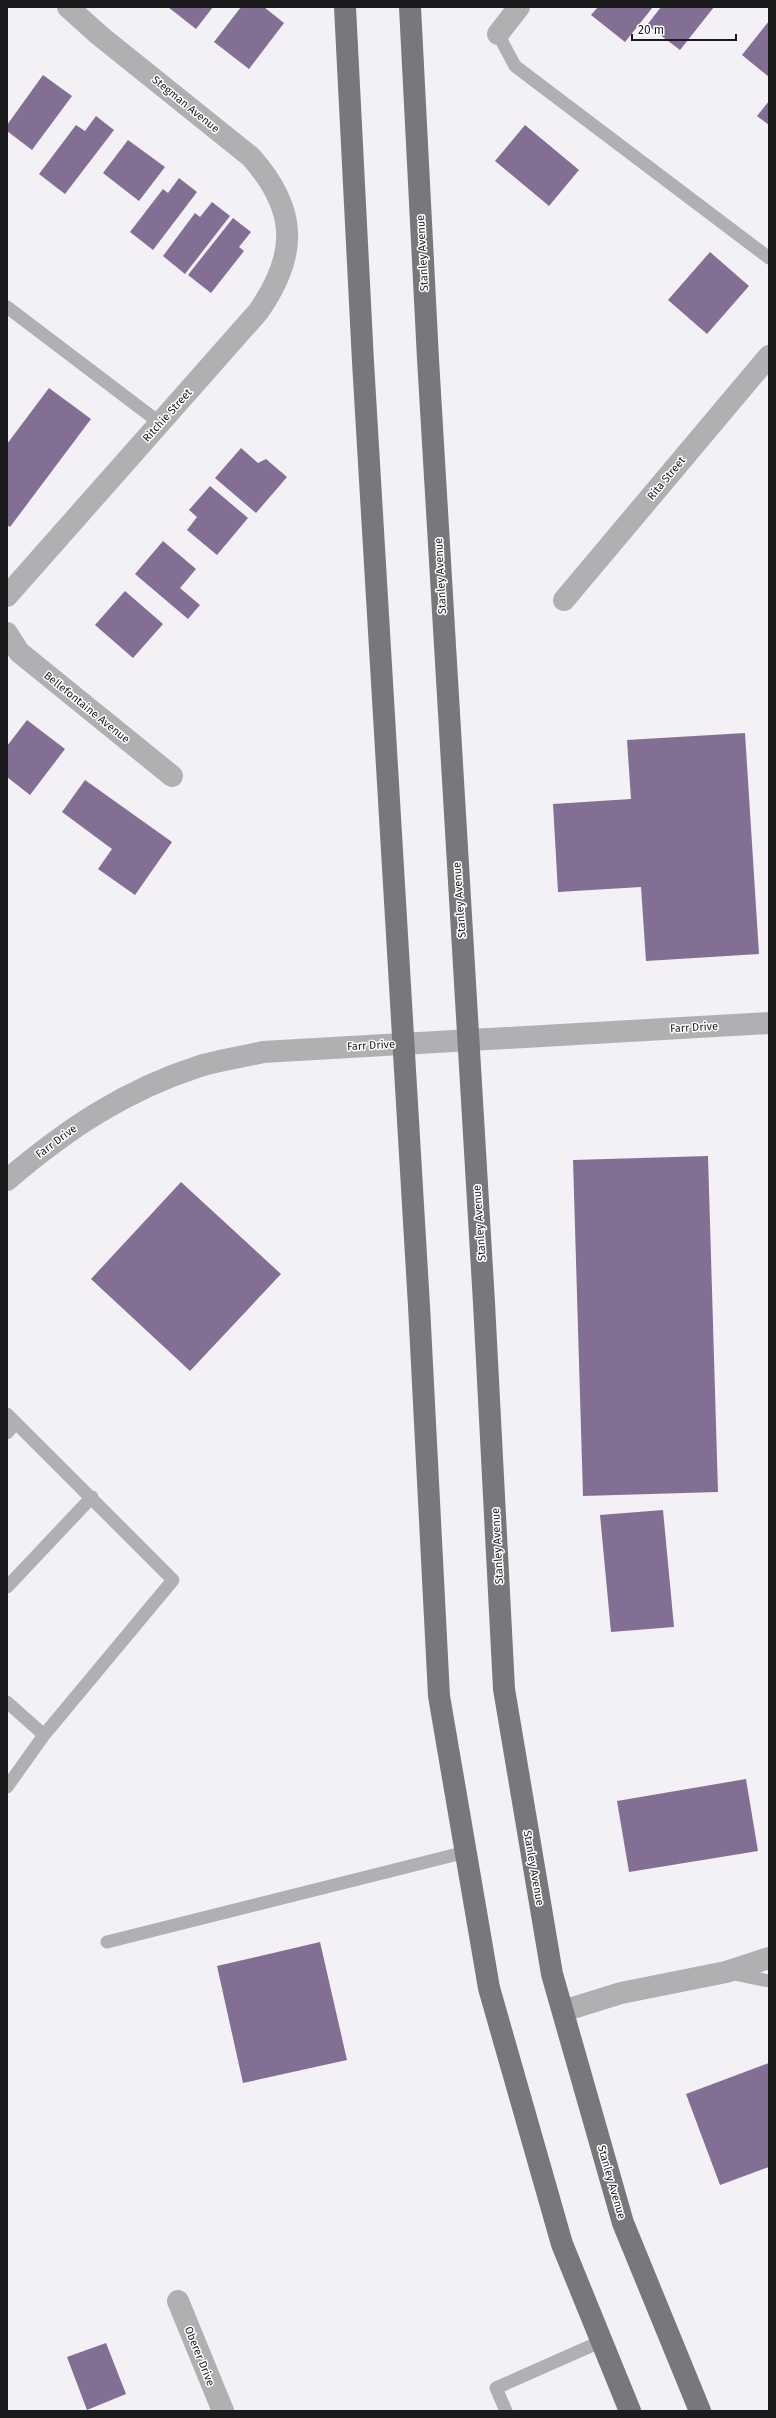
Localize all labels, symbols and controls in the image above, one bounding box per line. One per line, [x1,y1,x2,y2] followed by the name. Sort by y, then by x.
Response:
[632,16,736,42] scale bar
[638,23,664,37] text: 20 m
[149,73,222,135] street label: Stegman Avenue
[414,215,431,291] street label: Stanley Avenue
[140,386,195,445] street label: Ritchie Street
[645,454,688,503] street label: Rita Street
[432,538,449,614] street label: Stanley Avenue
[41,669,132,746] street label: Bellefontaine Avenue
[450,861,469,938] street label: Stanley Avenue
[670,1020,718,1035] street label: Farr Drive
[347,1038,395,1053] street label: Farr Drive
[33,1122,79,1161] street label: Farr Drive
[470,1184,489,1261] street label: Stanley Avenue
[489,1508,506,1584] street label: Stanley Avenue
[520,1829,547,1907] street label: Stanley Avenue
[595,2144,628,2221] street label: Stanley Avenue
[182,2325,217,2388] street label: Oberer Drive

